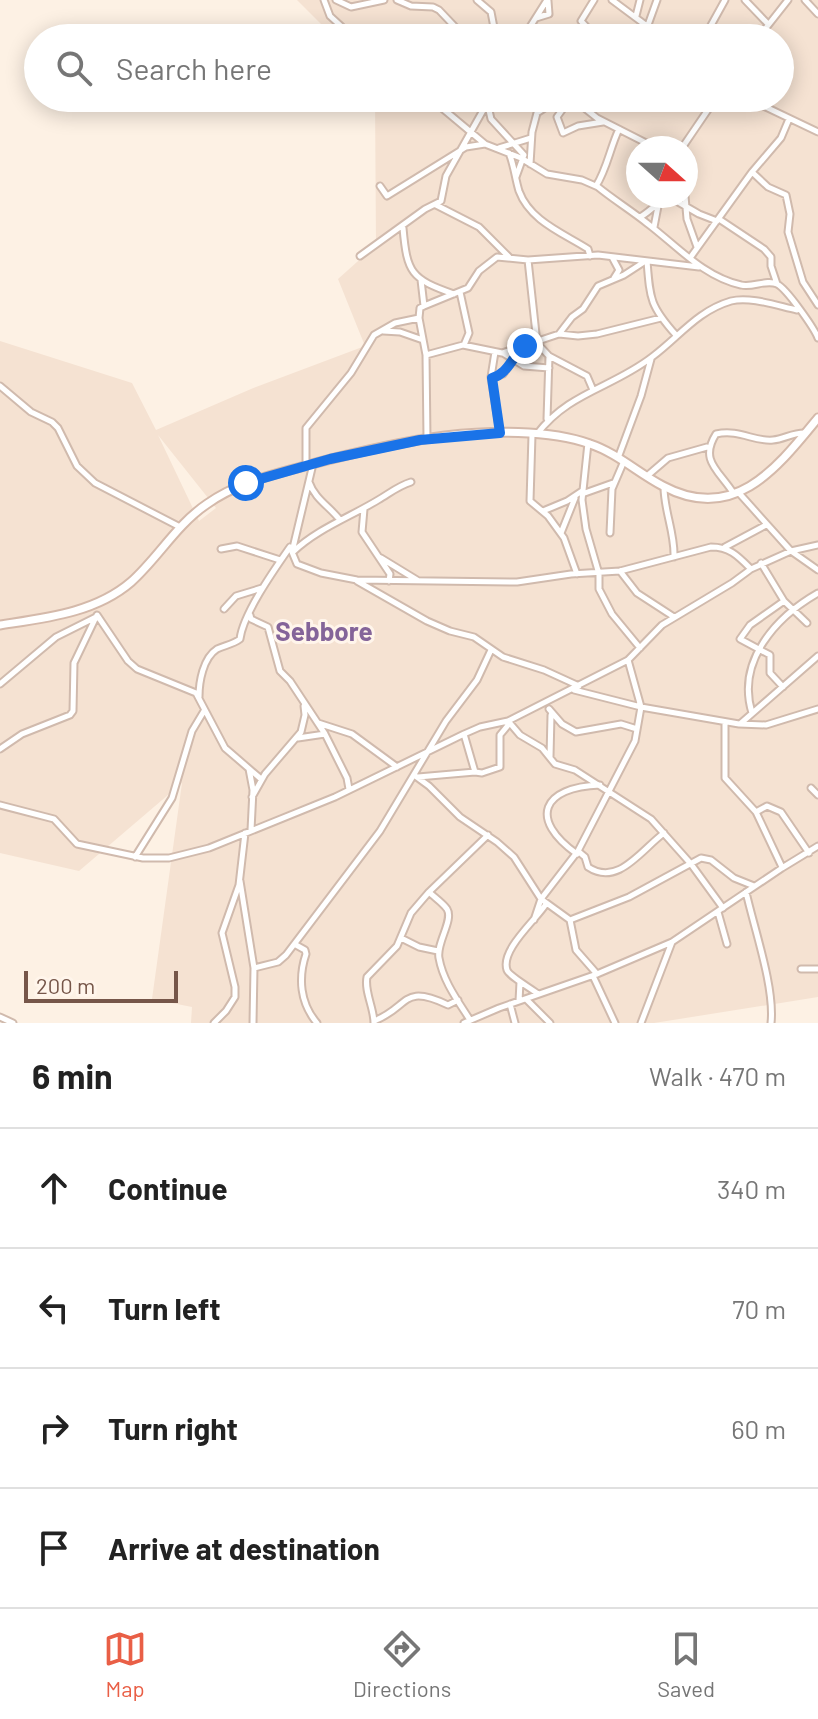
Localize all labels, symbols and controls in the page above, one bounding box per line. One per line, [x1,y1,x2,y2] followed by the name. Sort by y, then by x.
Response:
[24,24,794,112] search box
[52,46,96,90] icon: search
[116,50,272,86] text: Search here
[626,136,698,208] north arrow
[507,328,543,364] route end
[228,465,264,501] route start
[275,615,373,646] district label: Sebbore
[24,967,178,1003] scale bar
[36,972,95,998] text: 200 m
[32,1055,113,1096] text: 6 min
[649,1060,786,1091] text: Walk · 470 m
[32,1166,76,1210] icon: ahead
[108,1170,228,1206] text: Continue
[717,1173,786,1204] text: 340 m
[32,1286,76,1330] icon: left
[108,1290,221,1326] text: Turn left
[732,1293,786,1324] text: 70 m
[32,1406,76,1450] icon: right
[108,1410,238,1446] text: Turn right
[731,1413,786,1444] text: 60 m
[32,1526,76,1570] icon: arrive
[108,1530,380,1566] text: Arrive at destination
[103,1627,147,1701] tab: Map
[353,1627,451,1701] tab: Directions
[657,1627,715,1701] tab: Saved

